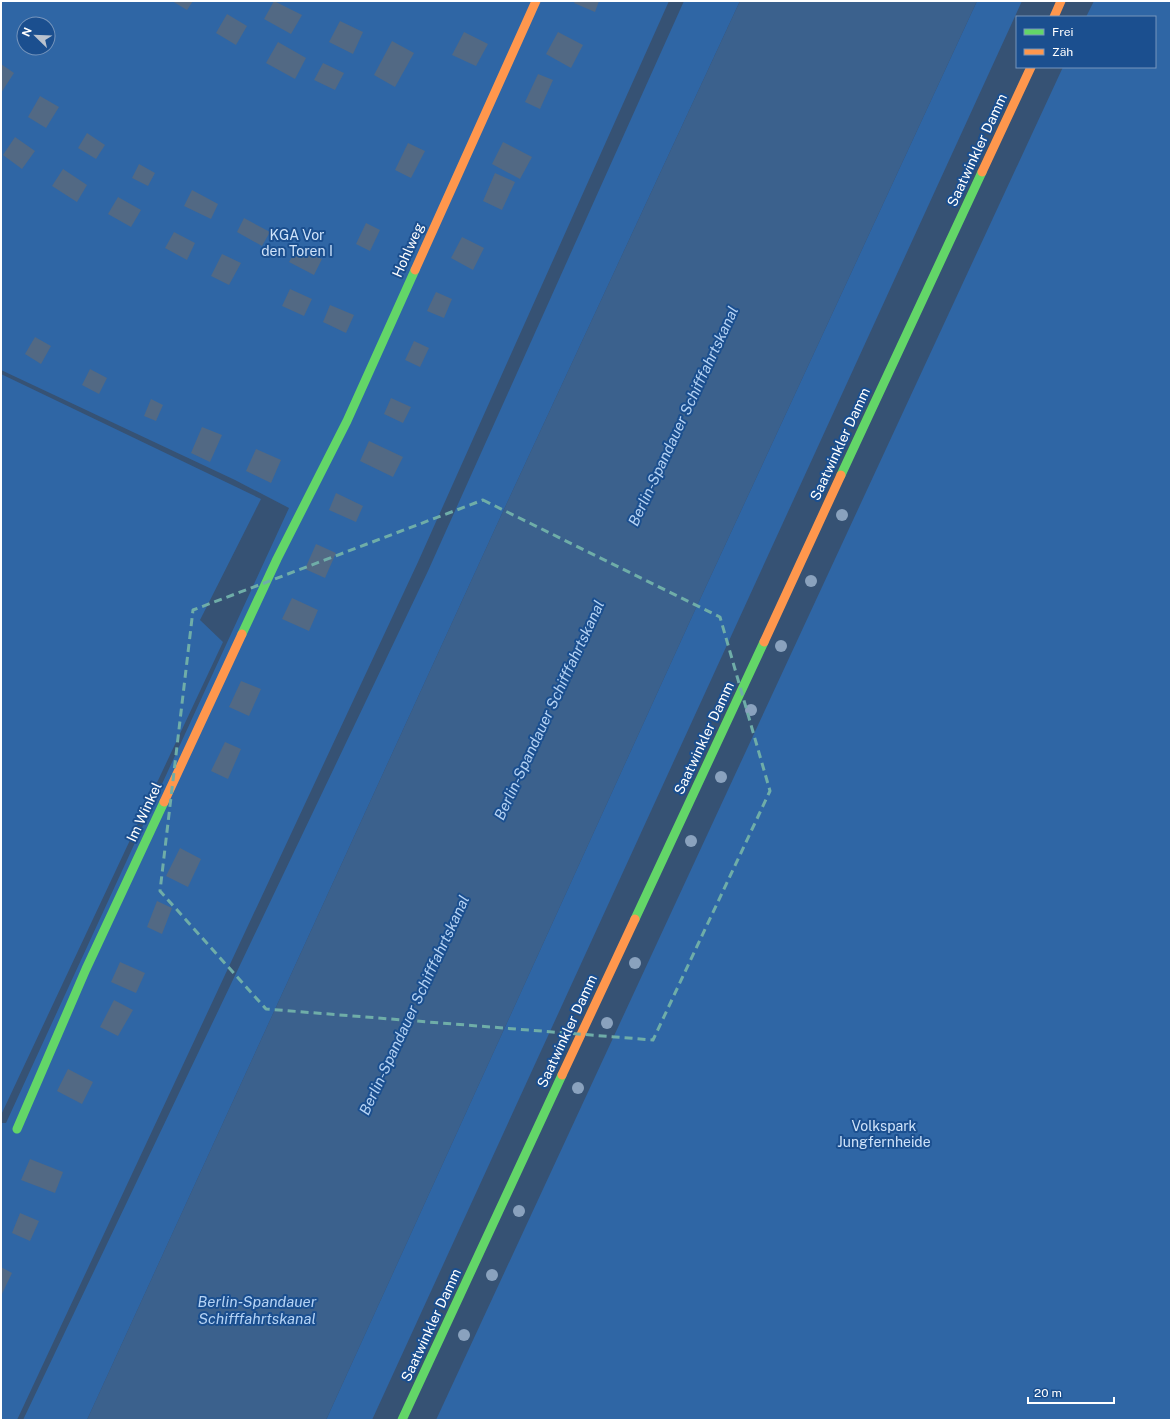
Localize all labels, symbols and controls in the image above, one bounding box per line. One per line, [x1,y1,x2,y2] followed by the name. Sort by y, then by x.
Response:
[16,16,56,56] north arrow
[1016,16,1156,68] legend
[1052,25,1074,39] text: Frei
[20,26,34,38] text: N
[1052,45,1073,59] text: Zäh
[944,91,1010,209] street label: Saatwinkler Damm
[389,220,427,280] street label: Hohlweg
[261,227,333,259] park label: KGA Vor den Toren I
[625,304,741,528] water label: Berlin-Spandauer Schifffahrtskanal
[807,385,873,503] street label: Saatwinkler Damm
[491,598,607,822] water label: Berlin-Spandauer Schifffahrtskanal
[671,679,737,797] street label: Saatwinkler Damm
[123,780,165,844] street label: Im Winkel
[356,893,472,1117] water label: Berlin-Spandauer Schifffahrtskanal
[534,972,600,1090] street label: Saatwinkler Damm
[837,1118,931,1150] park label: Volkspark Jungfernheide
[398,1266,464,1384] street label: Saatwinkler Damm
[198,1293,317,1327] water label: Berlin-Spandauer Schifffahrtskanal
[1028,1379,1114,1405] scale bar
[1034,1386,1062,1400] text: 20 m

